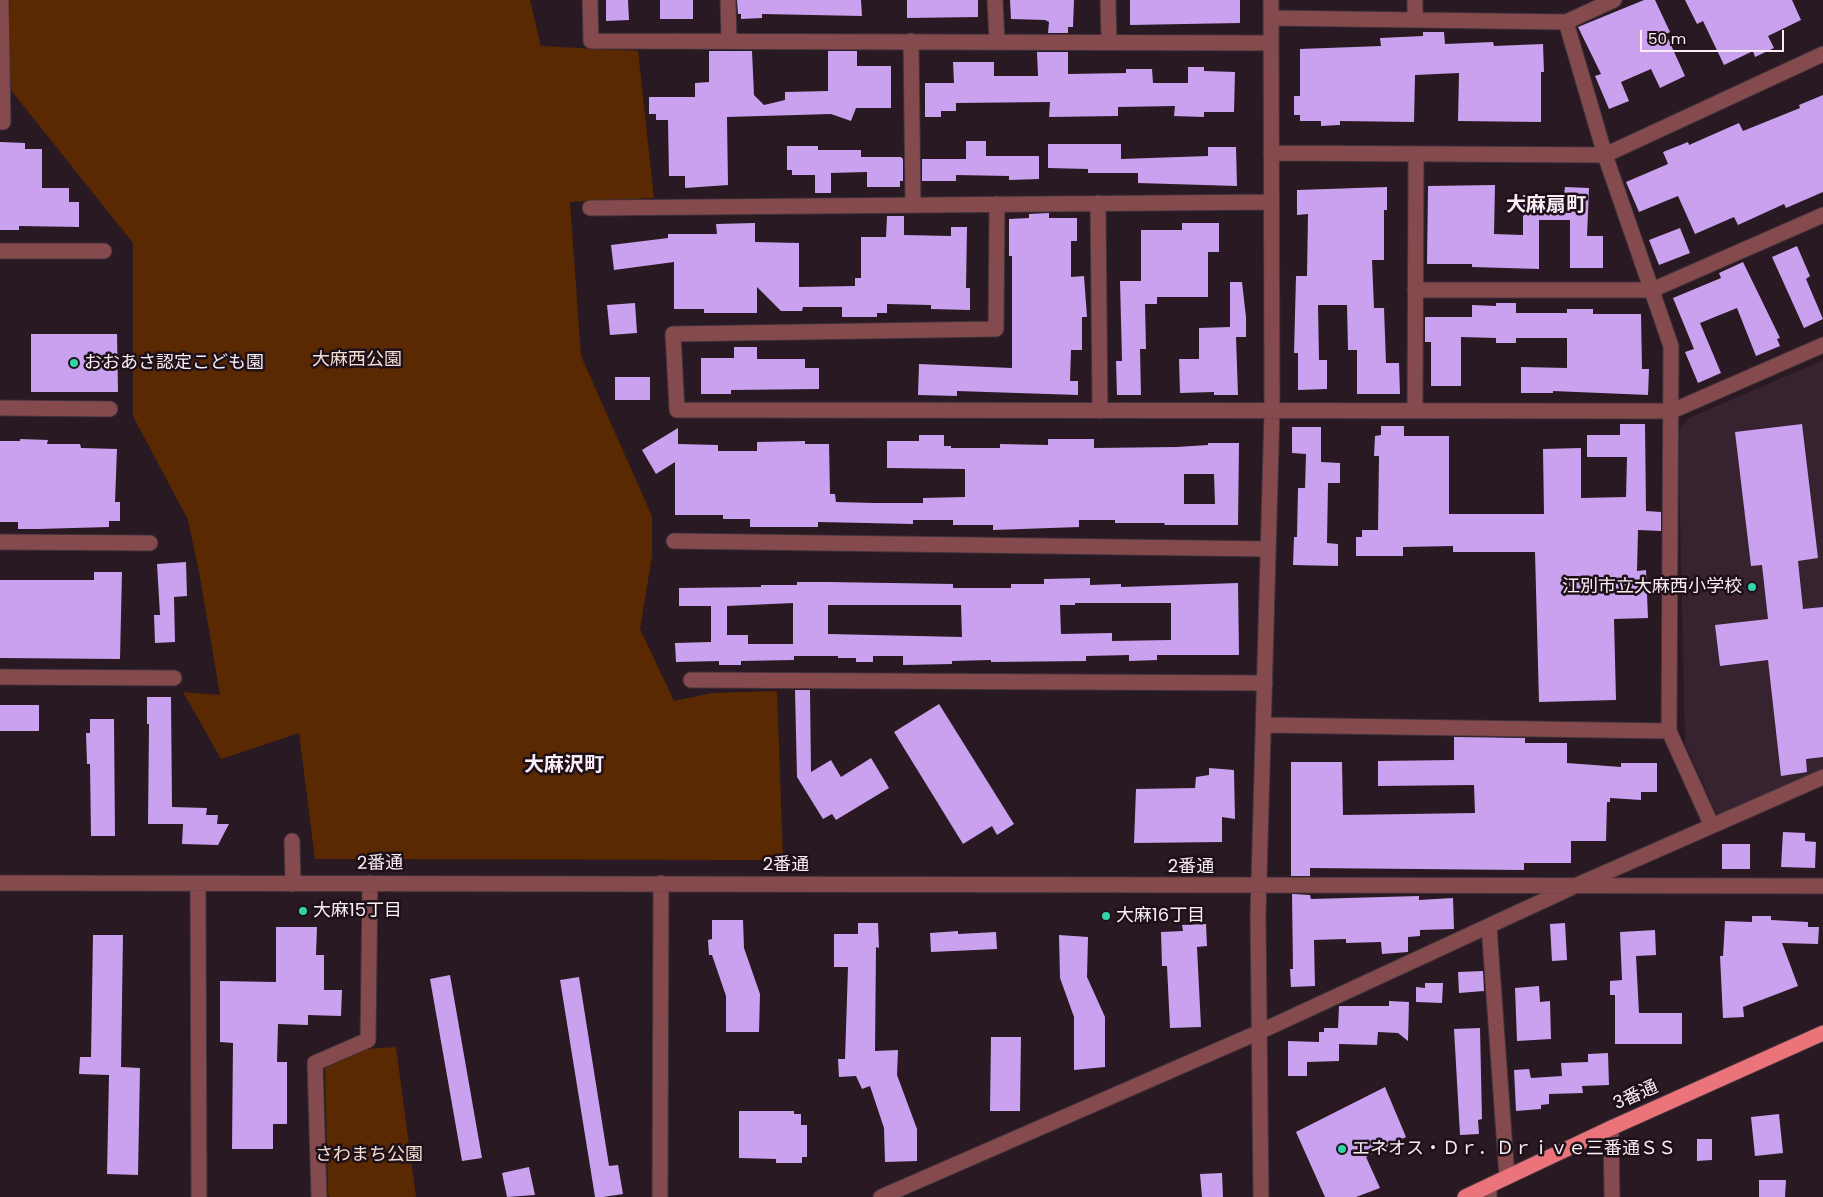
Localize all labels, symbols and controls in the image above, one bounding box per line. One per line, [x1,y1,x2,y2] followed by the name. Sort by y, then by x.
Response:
[1643,20,1787,52] scale bar
[1648,28,1686,49] text: 50 m
[1506,194,1586,218] district label: 大麻扇町
[312,349,402,371] park label: 大麻西公園
[84,352,264,374] place label: おおあさ認定こども園
[68,357,80,369] marker: おおあさ認定こども園
[1562,576,1742,598] place label: 江別市立大麻西小学校
[1746,581,1758,593] marker: 江別市立大麻西小学校
[524,754,604,778] district label: 大麻沢町
[357,853,403,875] street label: 2番通
[763,854,809,876] street label: 2番通
[1168,856,1214,878] street label: 2番通
[313,900,402,922] place label: 大麻15丁目
[297,905,309,917] marker: 大麻15丁目
[1116,905,1205,927] place label: 大麻16丁目
[1100,910,1112,922] marker: 大麻16丁目
[1610,1077,1662,1115] street label: 3番通
[1352,1138,1676,1160] place label: エネオス・Ｄｒ．Ｄｒｉｖｅ三番通ＳＳ
[1336,1143,1348,1155] marker: エネオス・Ｄｒ．Ｄｒｉｖｅ三番通ＳＳ
[315,1144,423,1166] park label: さわまち公園

